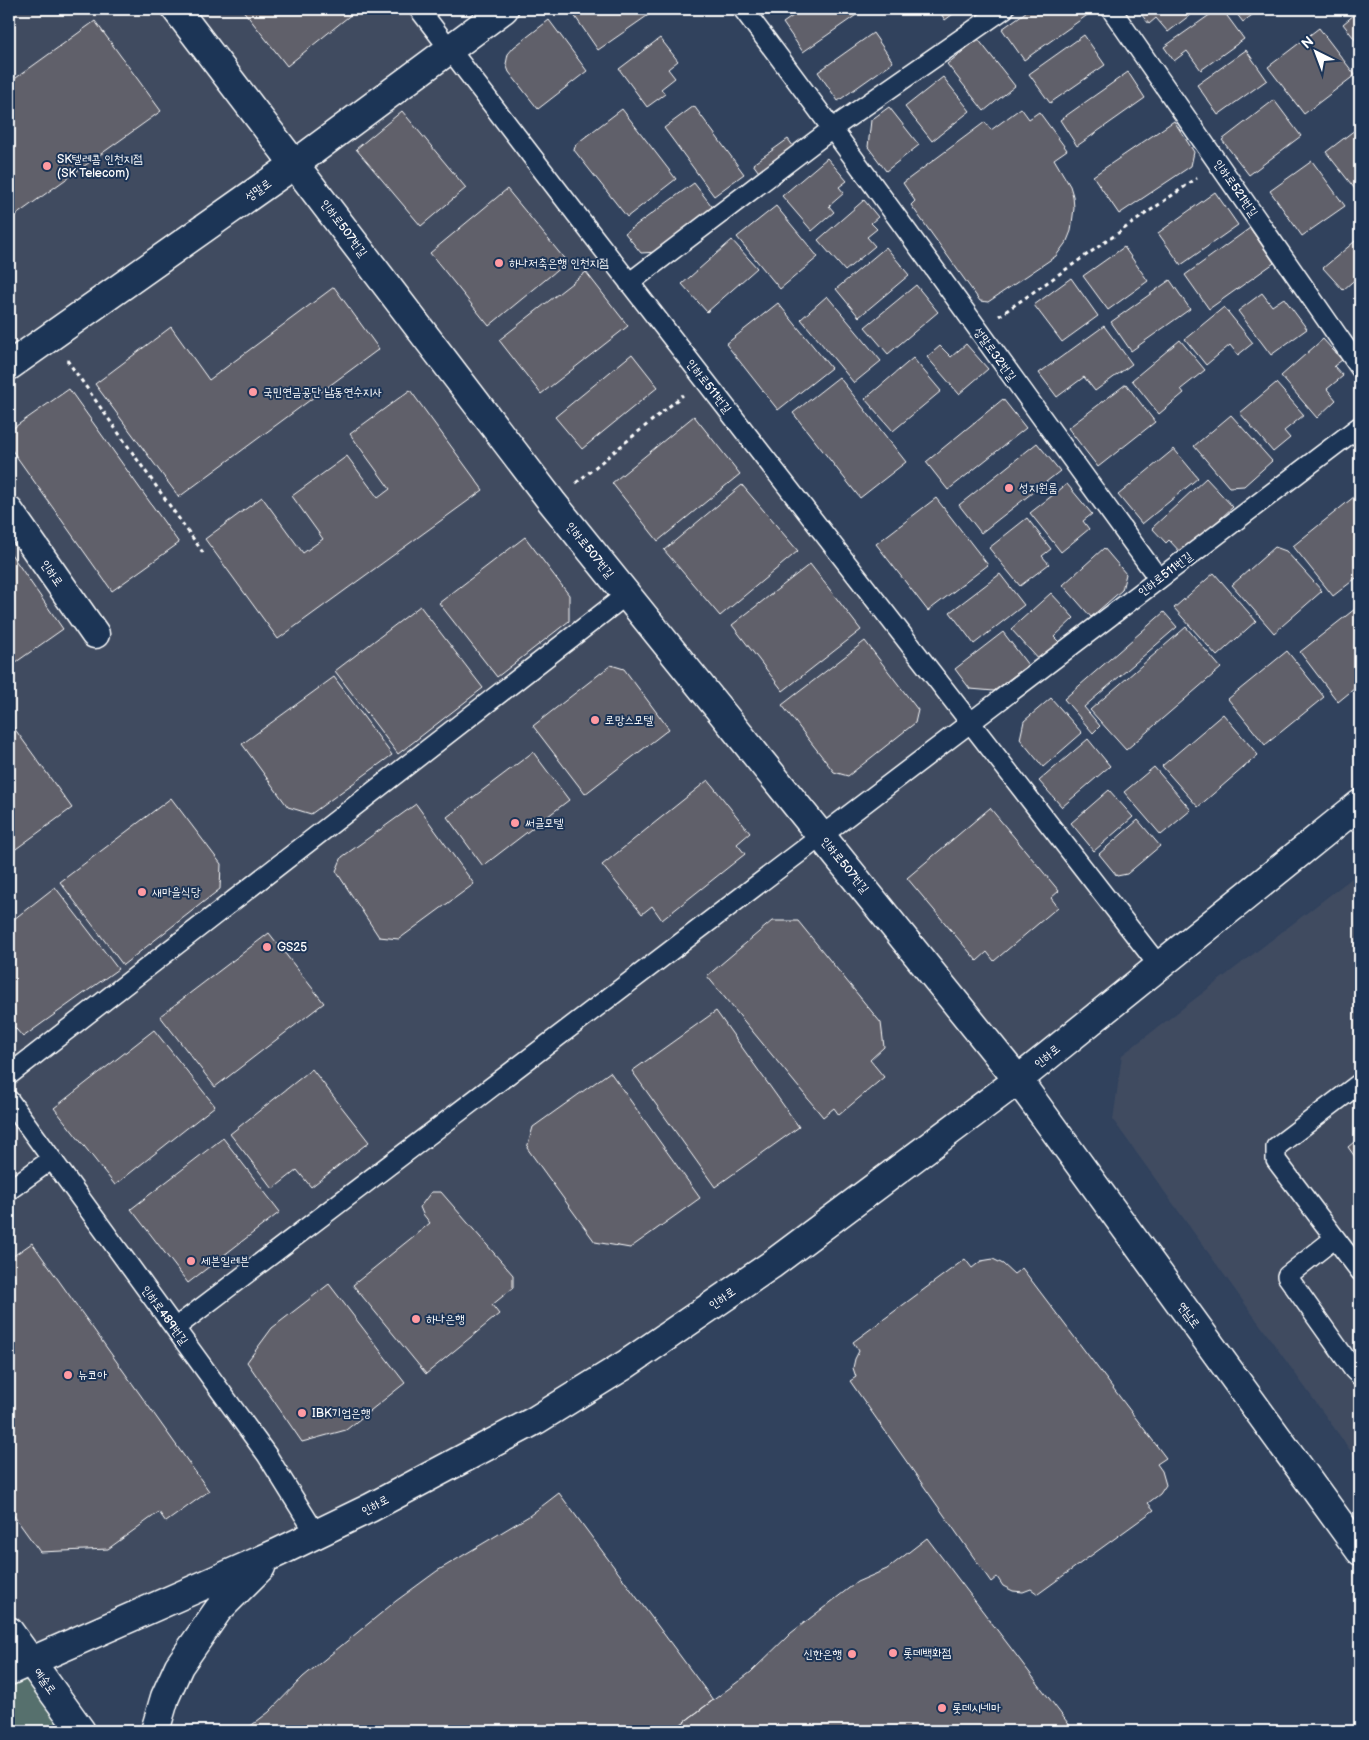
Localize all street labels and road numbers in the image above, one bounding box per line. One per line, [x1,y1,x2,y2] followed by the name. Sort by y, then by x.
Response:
[1210,157,1261,220] street label: 인하로521번길
[242,176,274,205] street label: 성말로
[317,197,370,260] street label: 인하로507번길
[970,325,1019,384] street label: 성말로32번길
[683,356,735,417] street label: 인하로511번길
[562,519,617,582] street label: 인하로507번길
[1135,549,1196,600] street label: 인하로511번길
[37,557,66,589] street label: 인하로
[817,834,872,897] street label: 인하로507번길
[1031,1041,1063,1071] street label: 인하로
[138,1283,191,1348] street label: 인하로489번길
[706,1284,738,1313] street label: 인하로
[1174,1299,1203,1331] street label: 연남로
[359,1492,392,1519] street label: 인하로
[30,1665,59,1697] street label: 예술로

